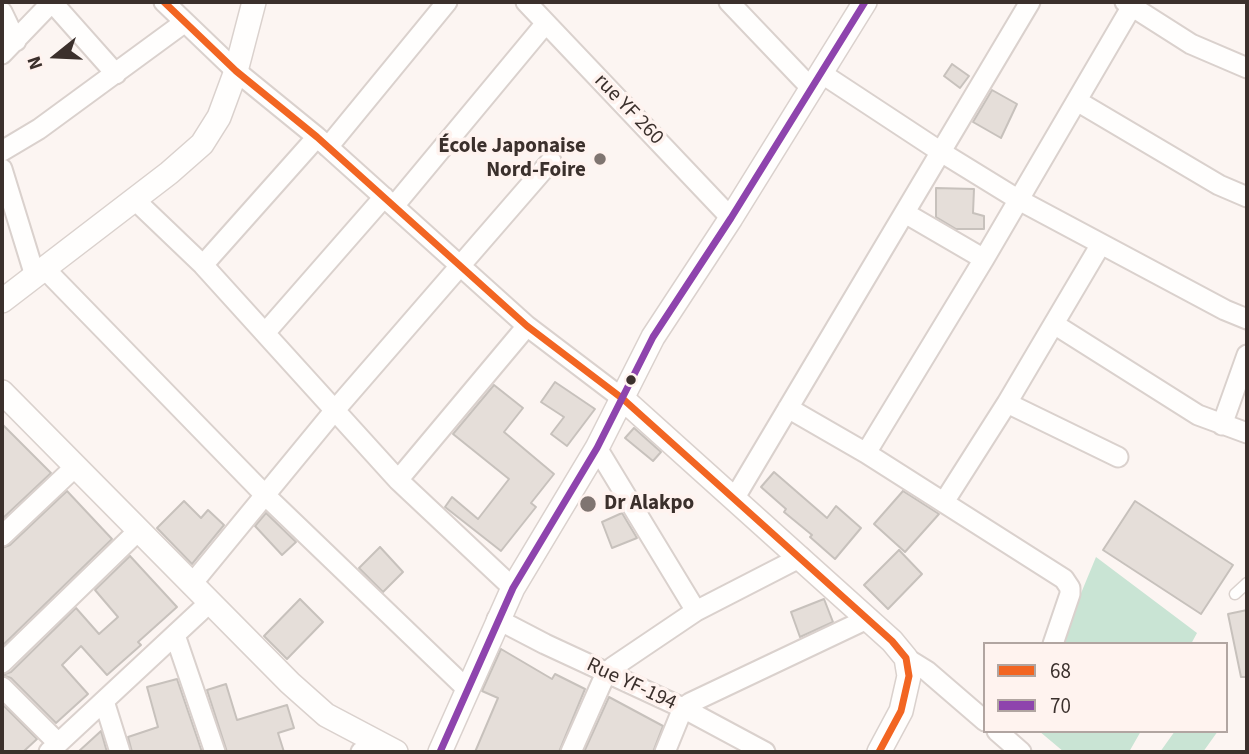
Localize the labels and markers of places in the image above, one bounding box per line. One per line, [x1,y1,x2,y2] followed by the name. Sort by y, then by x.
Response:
[438,134,586,184] place label: École Japonaise Nord-Foire
[592,151,608,167] marker: École Japonaise Nord-Foire
[624,373,638,387] unlabelled marker
[604,491,694,517] place label: Dr Alakpo
[578,494,598,514] marker: Dr Alakpo

